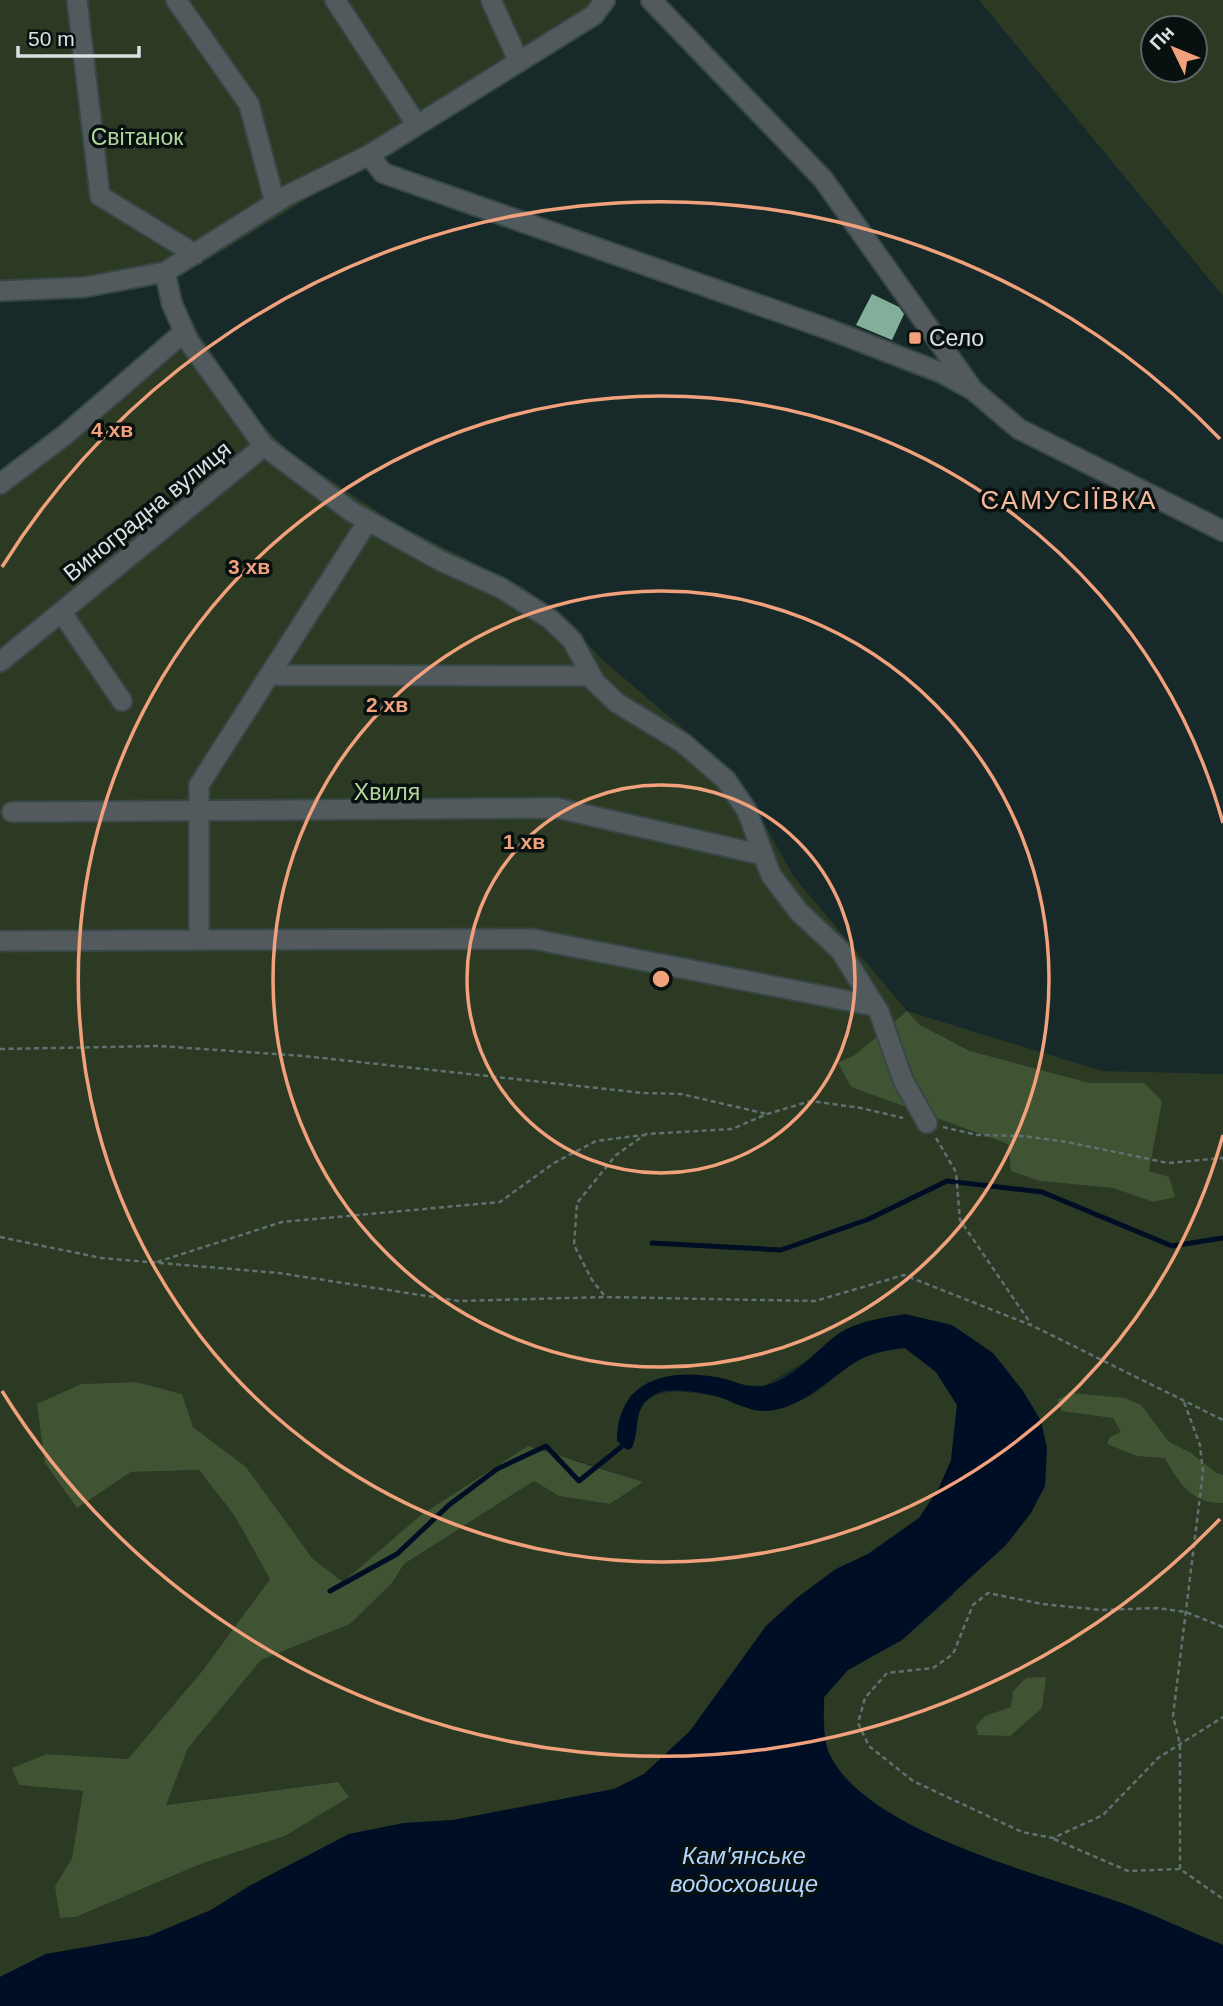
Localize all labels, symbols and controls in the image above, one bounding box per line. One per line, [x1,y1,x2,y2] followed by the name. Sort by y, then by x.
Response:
[18,14,138,58] scale bar
[1139,14,1209,84] north arrow
[1146,21,1178,54] text: Пн
[28,27,75,50] text: 50 m
[91,124,184,150] park label: Світанок
[929,325,984,351] place label: Село
[907,330,923,346] marker: Село
[91,418,133,441] text: 4 хв
[58,436,236,586] street label: Виноградна вулиця
[981,485,1157,515] district label: САМУСІЇВКА
[228,555,270,578] text: 3 хв
[366,693,408,716] text: 2 хв
[354,779,420,805] park label: Хвиля
[503,830,545,853] text: 1 хв
[649,967,673,991] centre of rings
[670,1842,818,1897] water label: Кам'янське водосховище

